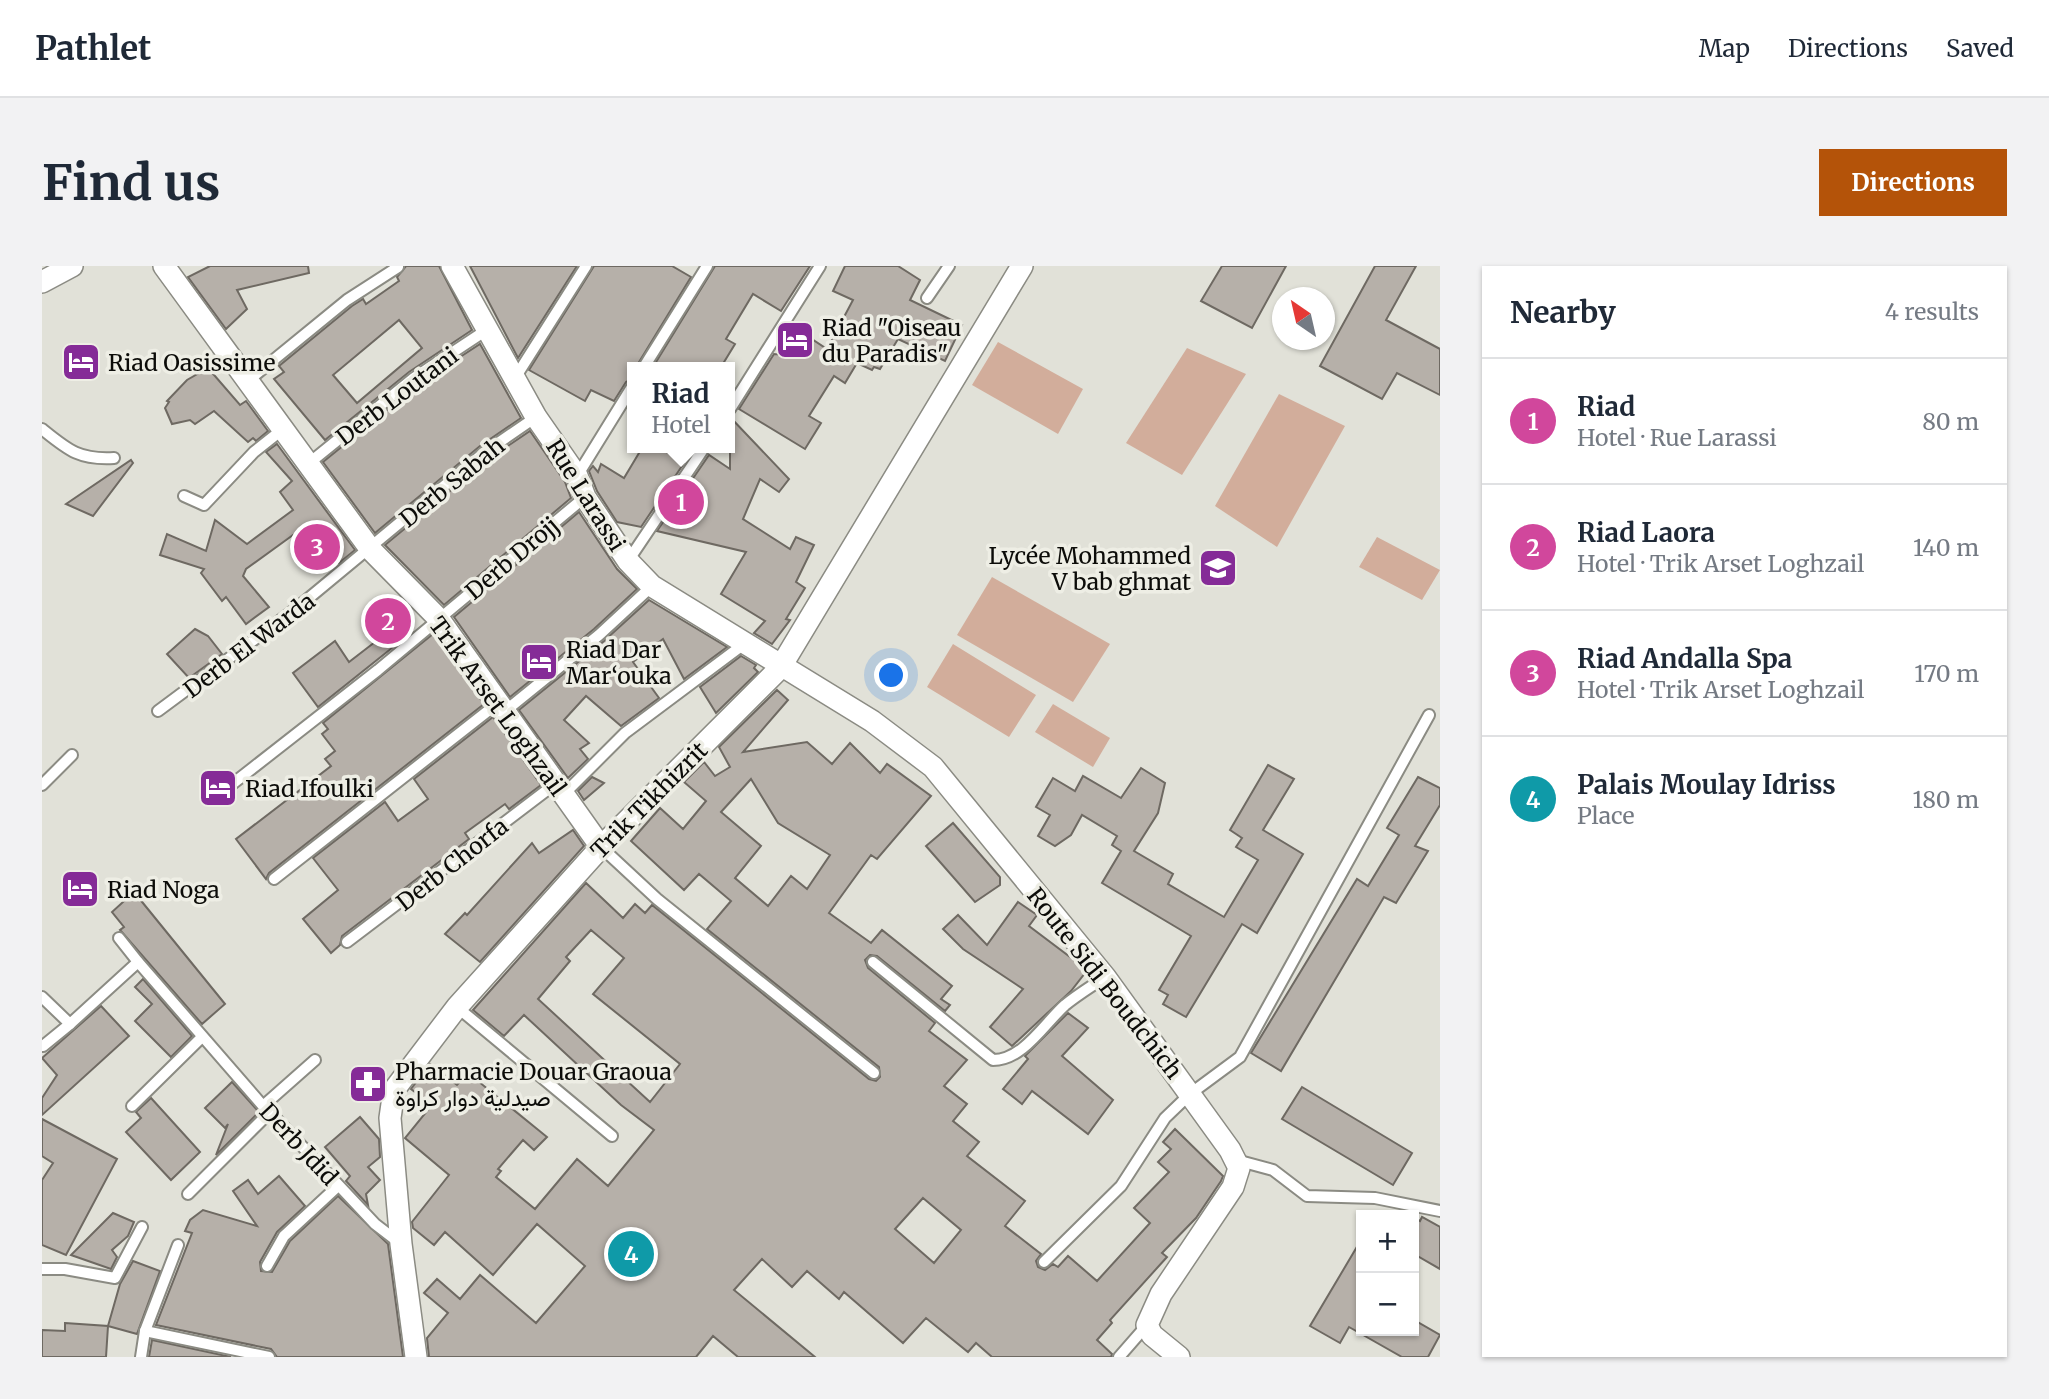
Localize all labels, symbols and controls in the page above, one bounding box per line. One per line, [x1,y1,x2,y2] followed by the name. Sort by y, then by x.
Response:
[35,28,151,69] text: Pathlet
[1699,33,1750,64] text: Map
[1788,33,1908,64] text: Directions
[1946,33,2014,64] text: Saved
[1819,149,2007,216] button: Directions
[42,152,220,213] text: Find us
[1272,287,1335,350] north arrow
[1510,293,1616,331] text: Nearby
[1885,297,1979,326] text: 4 results
[822,313,961,368] place label: Riad "Oiseau du Paradis"
[774,319,816,361] hotel icon: Riad "Oiseau du Paradis"
[60,341,102,383] hotel icon: Riad Oasissime
[330,341,464,451] street label: Derb Loutani
[108,348,275,377] place label: Riad Oasissime
[627,362,735,453] popup
[651,377,710,410] text: Riad
[1577,390,1635,423] text: Riad
[1528,407,1538,436] text: 1
[1922,407,1979,436] text: 80 m
[651,410,711,439] text: Hotel
[1577,423,1777,452] text: Hotel · Rue Larassi
[394,431,510,533] street label: Derb Sabah
[540,433,632,557] street label: Rue Larassi
[658,476,704,528] pin: 1
[459,510,565,606] street label: Derb Drojj
[1577,516,1715,549] text: Riad Laora
[294,521,340,573] pin: 3
[1526,533,1540,562] text: 2
[1913,533,1979,562] text: 140 m
[988,541,1191,596] place label: Lycée Mohammed V bab ghmat
[1197,547,1239,589] school or university icon: Lycée Mohammed V bab ghmat
[1577,549,1864,578] text: Hotel · Trik Arset Loghzail
[178,586,320,704] street label: Derb El Warda
[365,595,411,647] pin: 2
[423,611,573,801] street label: Trik Arset Loghzail
[566,635,672,690] place label: Riad Dar Mar‘ouka
[518,641,560,683] hotel icon: Riad Dar Mar‘ouka
[1577,642,1792,675] text: Riad Andalla Spa
[874,658,908,692] your location
[1526,659,1540,688] text: 3
[1914,659,1979,688] text: 170 m
[1577,675,1864,704] text: Hotel · Trik Arset Loghzail
[585,736,713,864] street label: Trik Tikhizrit
[197,767,239,809] hotel icon: Riad Ifoulki
[1577,768,1836,801] text: Palais Moulay Idriss
[245,774,374,803] place label: Riad Ifoulki
[1526,785,1540,814] text: 4
[1913,785,1979,814] text: 180 m
[1577,801,1634,830] text: Place
[390,811,514,917] street label: Derb Chorfa
[59,868,101,910] hotel icon: Riad Noga
[107,875,220,904] place label: Riad Noga
[1021,882,1189,1084] street label: Route Sidi Boudchich
[395,1057,672,1113] place label: Pharmacie Douar Graoua صيدلية دوار كراوة
[347,1063,389,1105] pharmacy icon: Pharmacie Douar Graoua صيدلية دوار كراوة
[254,1097,344,1191] street label: Derb Jdid
[1356,1210,1419,1336] map controls
[1356,1210,1419,1273] button: +
[608,1228,654,1280] pin: 4
[1356,1273,1419,1336] button: −

